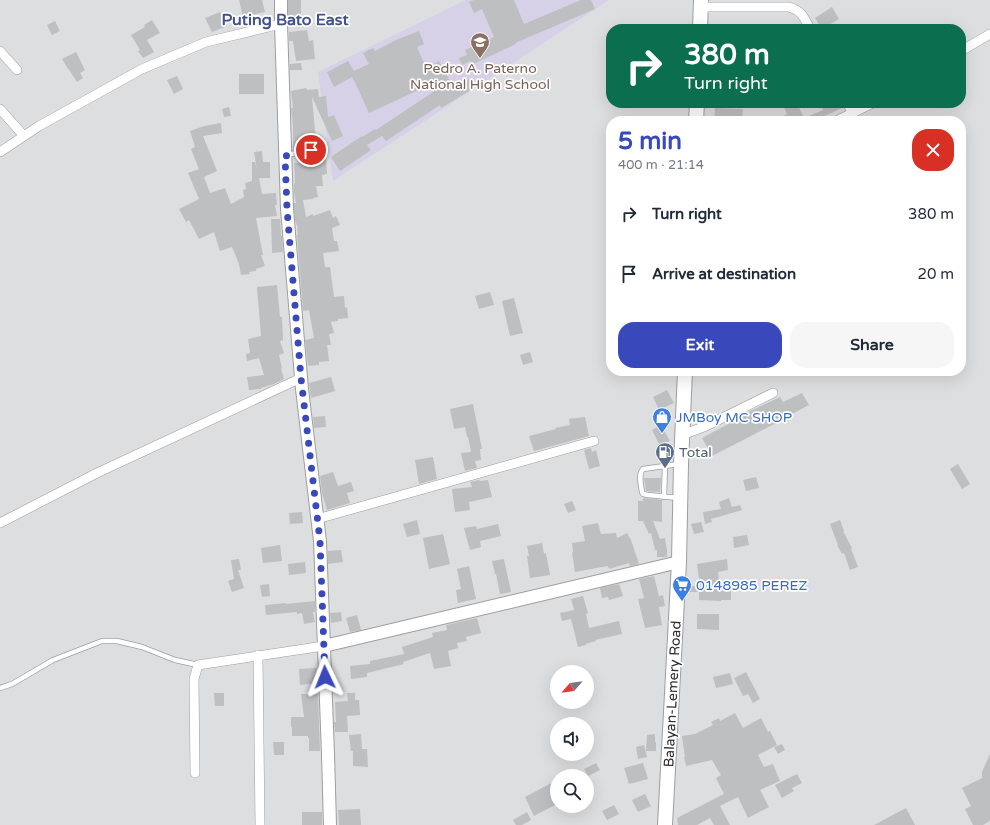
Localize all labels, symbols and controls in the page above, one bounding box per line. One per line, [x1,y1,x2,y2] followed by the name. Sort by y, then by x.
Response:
[221,10,349,30] district label: Puting Bato East
[469,31,491,59] school or university icon: Pedro A. Paterno National High School
[684,38,770,72] text: 380 m
[618,40,670,92] icon: right
[410,60,550,93] place label: Pedro A. Paterno National High School
[684,72,768,94] text: Turn right
[618,127,682,156] text: 5 min
[912,129,954,171] button: close
[294,133,328,167] pin
[300,139,322,161] icon: arrive
[618,157,704,173] text: 400 m · 21:14
[618,203,640,225] icon: right
[652,205,722,223] text: Turn right
[908,205,954,223] text: 380 m
[618,263,640,285] icon: arrive
[652,265,796,283] text: Arrive at destination
[917,265,954,283] text: 20 m
[618,322,782,368] button: Exit
[790,322,954,368] button: Share
[651,406,673,434] shop icon: JMBoy MC SHOP
[676,409,792,426] place label: JMBoy MC SHOP
[654,441,676,469] fuel station icon: Total
[679,444,712,461] place label: Total
[671,574,693,602] supermarket icon: 0148985 PEREZ
[696,577,807,594] place label: 0148985 PEREZ
[660,620,685,768] street label: Balayan-Lemery Road
[304,656,346,698] position arrow
[550,665,594,709] north arrow
[550,665,594,813] map controls
[550,717,594,761] button: sound
[550,769,594,813] button: search

